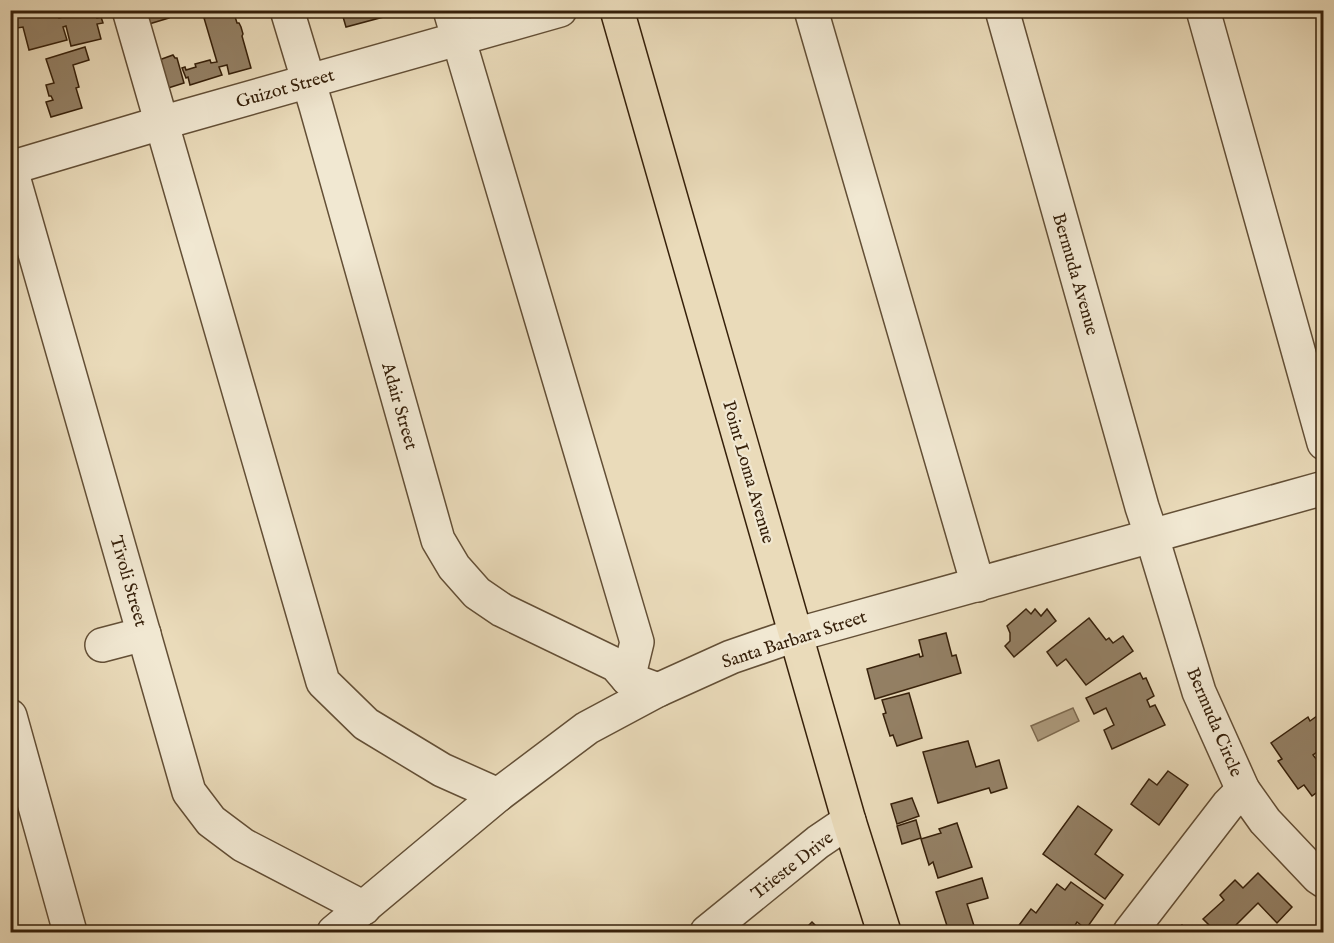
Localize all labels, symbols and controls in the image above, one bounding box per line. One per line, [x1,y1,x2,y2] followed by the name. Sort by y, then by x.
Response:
[234,64,337,114] street label: Guizot Street
[1046,211,1103,338] street label: Bermuda Avenue
[375,359,422,453] street label: Adair Street
[716,398,779,546] street label: Point Loma Avenue
[104,533,152,630] street label: Tivoli Street
[719,606,870,675] street label: Santa Barbara Street
[1180,665,1247,781] street label: Bermuda Circle
[747,827,839,905] street label: Trieste Drive

